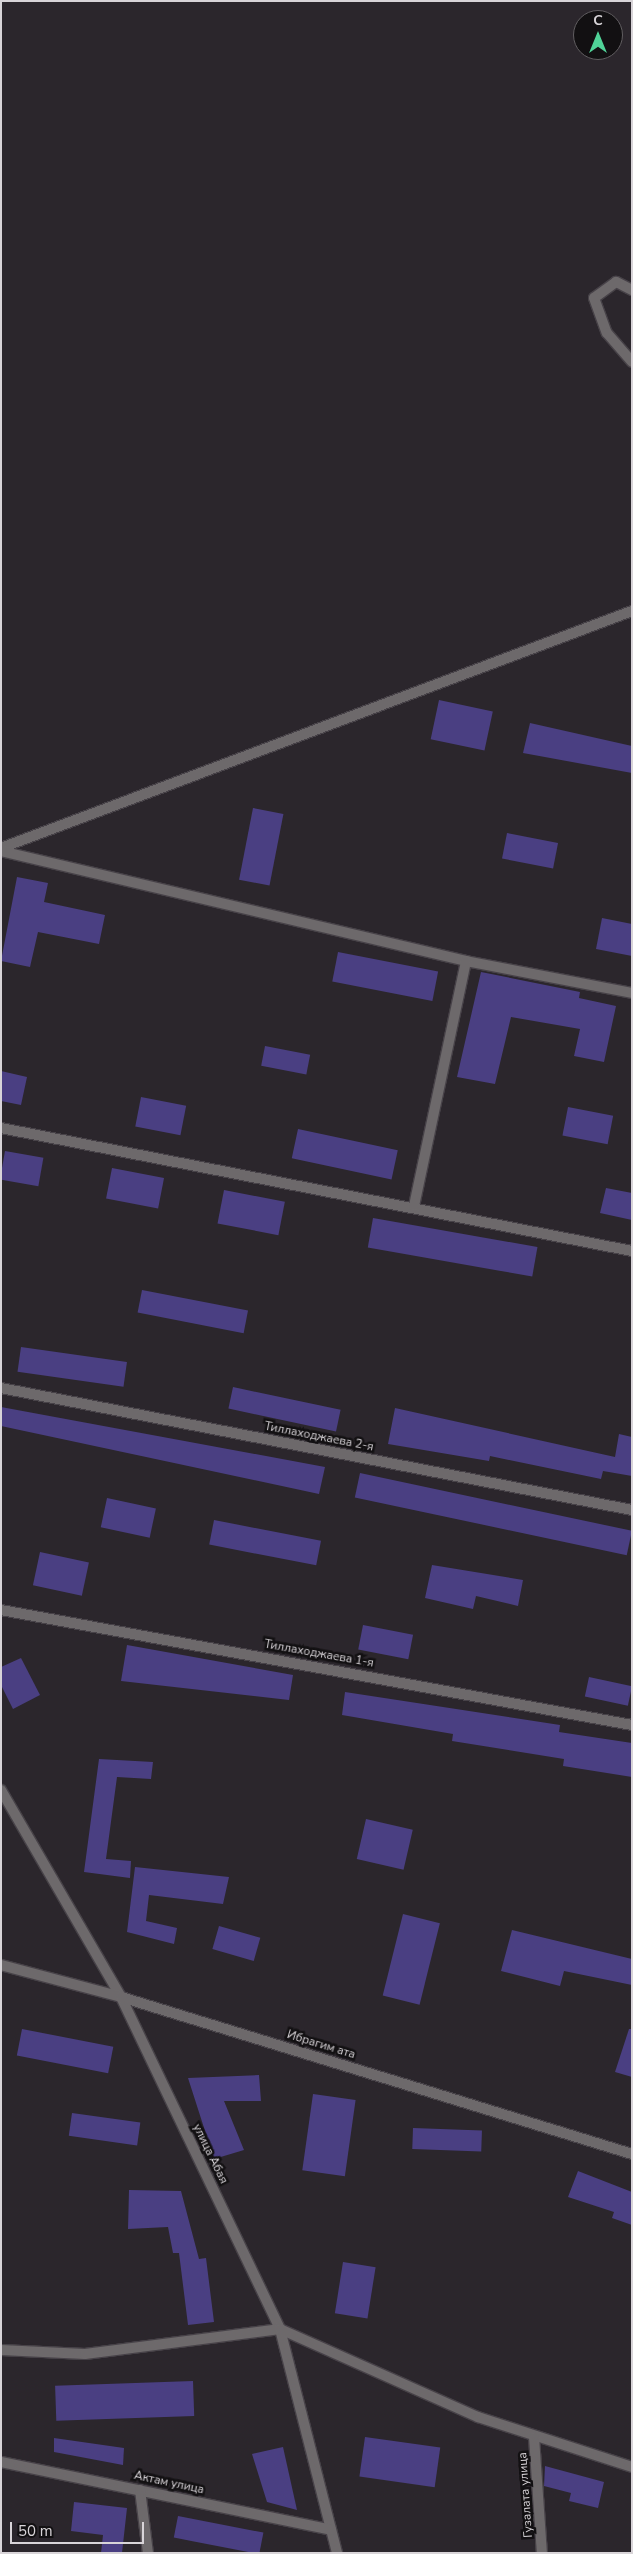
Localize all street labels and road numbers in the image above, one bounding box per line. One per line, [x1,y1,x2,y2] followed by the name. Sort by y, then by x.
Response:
[263,1419,375,1455] street label: Тиллаходжаева 2-я
[263,1637,375,1671] street label: Тиллаходжаева 1-я
[285,2028,357,2062] street label: Ибрагим ата
[189,2122,231,2186] street label: улица Абая
[516,2452,536,2538] street label: Гузалата улица
[133,2469,205,2497] street label: Актам улица

